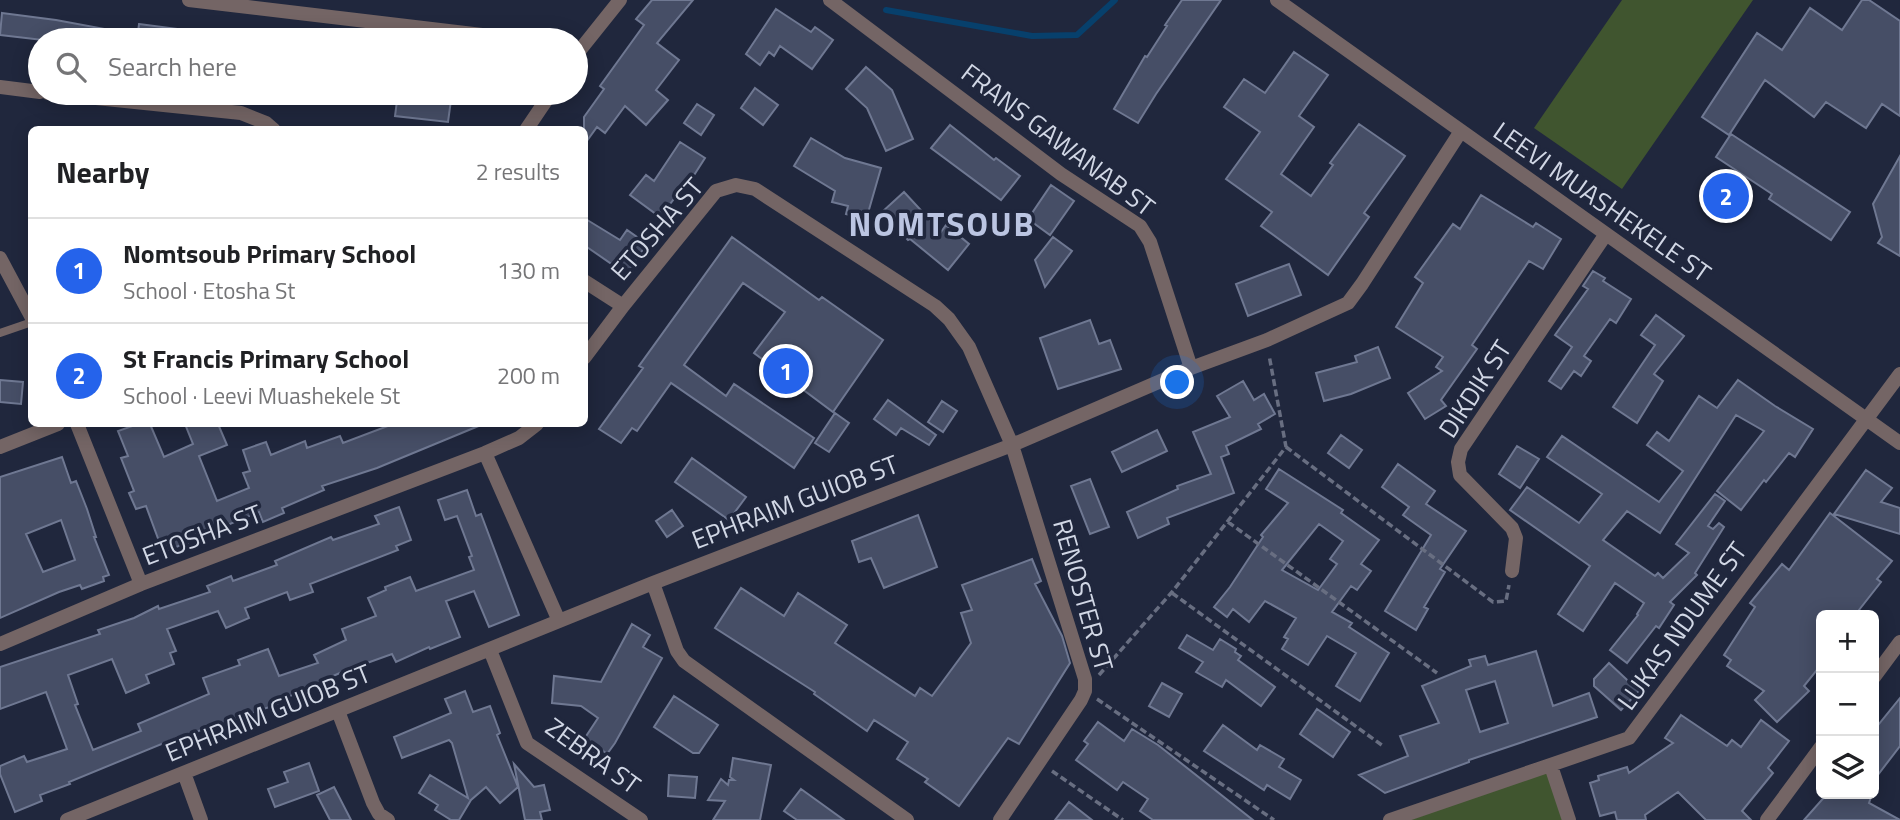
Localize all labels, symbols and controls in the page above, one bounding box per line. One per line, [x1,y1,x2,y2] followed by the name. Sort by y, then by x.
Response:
[28,28,588,105] search box
[108,47,237,86] text: Search here
[52,48,90,86] icon: search
[953,54,1164,226] street label: FRANS GAWANAB ST
[1486,112,1719,292] street label: LEEVI MUASHEKELE ST
[56,149,149,195] text: Nearby
[476,154,560,189] text: 2 results
[601,168,713,289] street label: ETOSHA ST
[1703,170,1749,222] pin: 2
[848,199,1036,249] district label: NOMTSOUB
[123,234,416,273] text: Nomtsoub Primary School
[73,253,85,288] text: 1
[497,253,560,288] text: 130 m
[123,273,295,308] text: School · Etosha St
[1428,332,1521,445] street label: DIKDIK ST
[123,339,409,378] text: St Francis Primary School
[763,345,809,397] pin: 1
[73,358,85,393] text: 2
[497,358,560,393] text: 200 m
[1160,365,1194,399] your location
[123,378,400,413] text: School · Leevi Muashekele St
[686,444,904,559] street label: EPHRAIM GUIOB ST
[136,494,268,575] street label: ETOSHA ST
[1043,514,1124,676] street label: RENOSTER ST
[1607,533,1756,718] street label: LUKAS NDUME ST
[1816,610,1879,799] map controls
[1816,610,1879,673] button: +
[159,653,377,772] street label: EPHRAIM GUIOB ST
[1816,673,1879,736] button: −
[538,708,649,804] street label: ZEBRA ST
[1816,736,1879,799] button: layers

